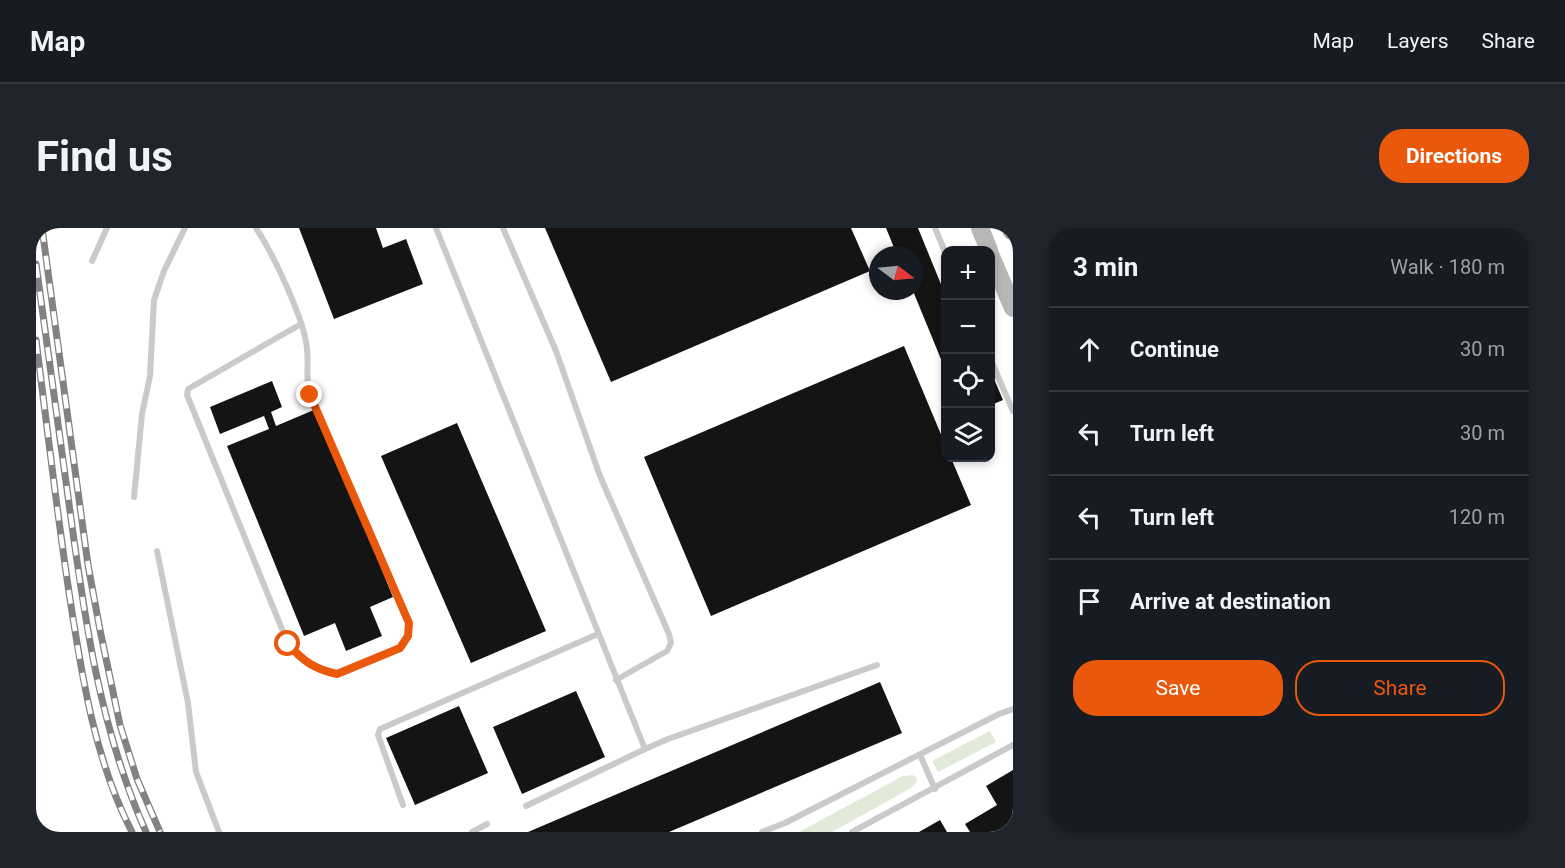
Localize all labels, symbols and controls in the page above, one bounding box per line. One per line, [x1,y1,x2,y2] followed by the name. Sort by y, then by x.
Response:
[30,25,85,58] text: Map
[1312,29,1354,53] text: Map
[1387,29,1448,53] text: Layers
[1481,29,1535,53] text: Share
[1379,129,1529,183] button: Directions
[36,132,173,181] text: Find us
[869,246,923,300] north arrow
[941,246,995,462] map controls
[941,246,995,300] button: +
[1073,252,1138,282] text: 3 min
[1390,255,1505,279] text: Walk · 180 m
[941,300,995,354] button: −
[1073,333,1106,366] icon: ahead
[1130,337,1219,362] text: Continue
[1460,337,1505,361] text: 30 m
[941,354,995,408] button: locate
[296,381,322,407] route end
[941,408,995,462] button: layers
[1073,417,1106,450] icon: left
[1130,421,1214,446] text: Turn left
[1460,421,1505,445] text: 30 m
[1073,501,1106,534] icon: left
[1130,505,1214,530] text: Turn left
[1449,505,1505,529] text: 120 m
[1073,585,1106,618] icon: arrive
[1130,589,1331,614] text: Arrive at destination
[274,630,300,656] route start
[1073,660,1283,716] button: Save
[1295,660,1505,716] button: Share

